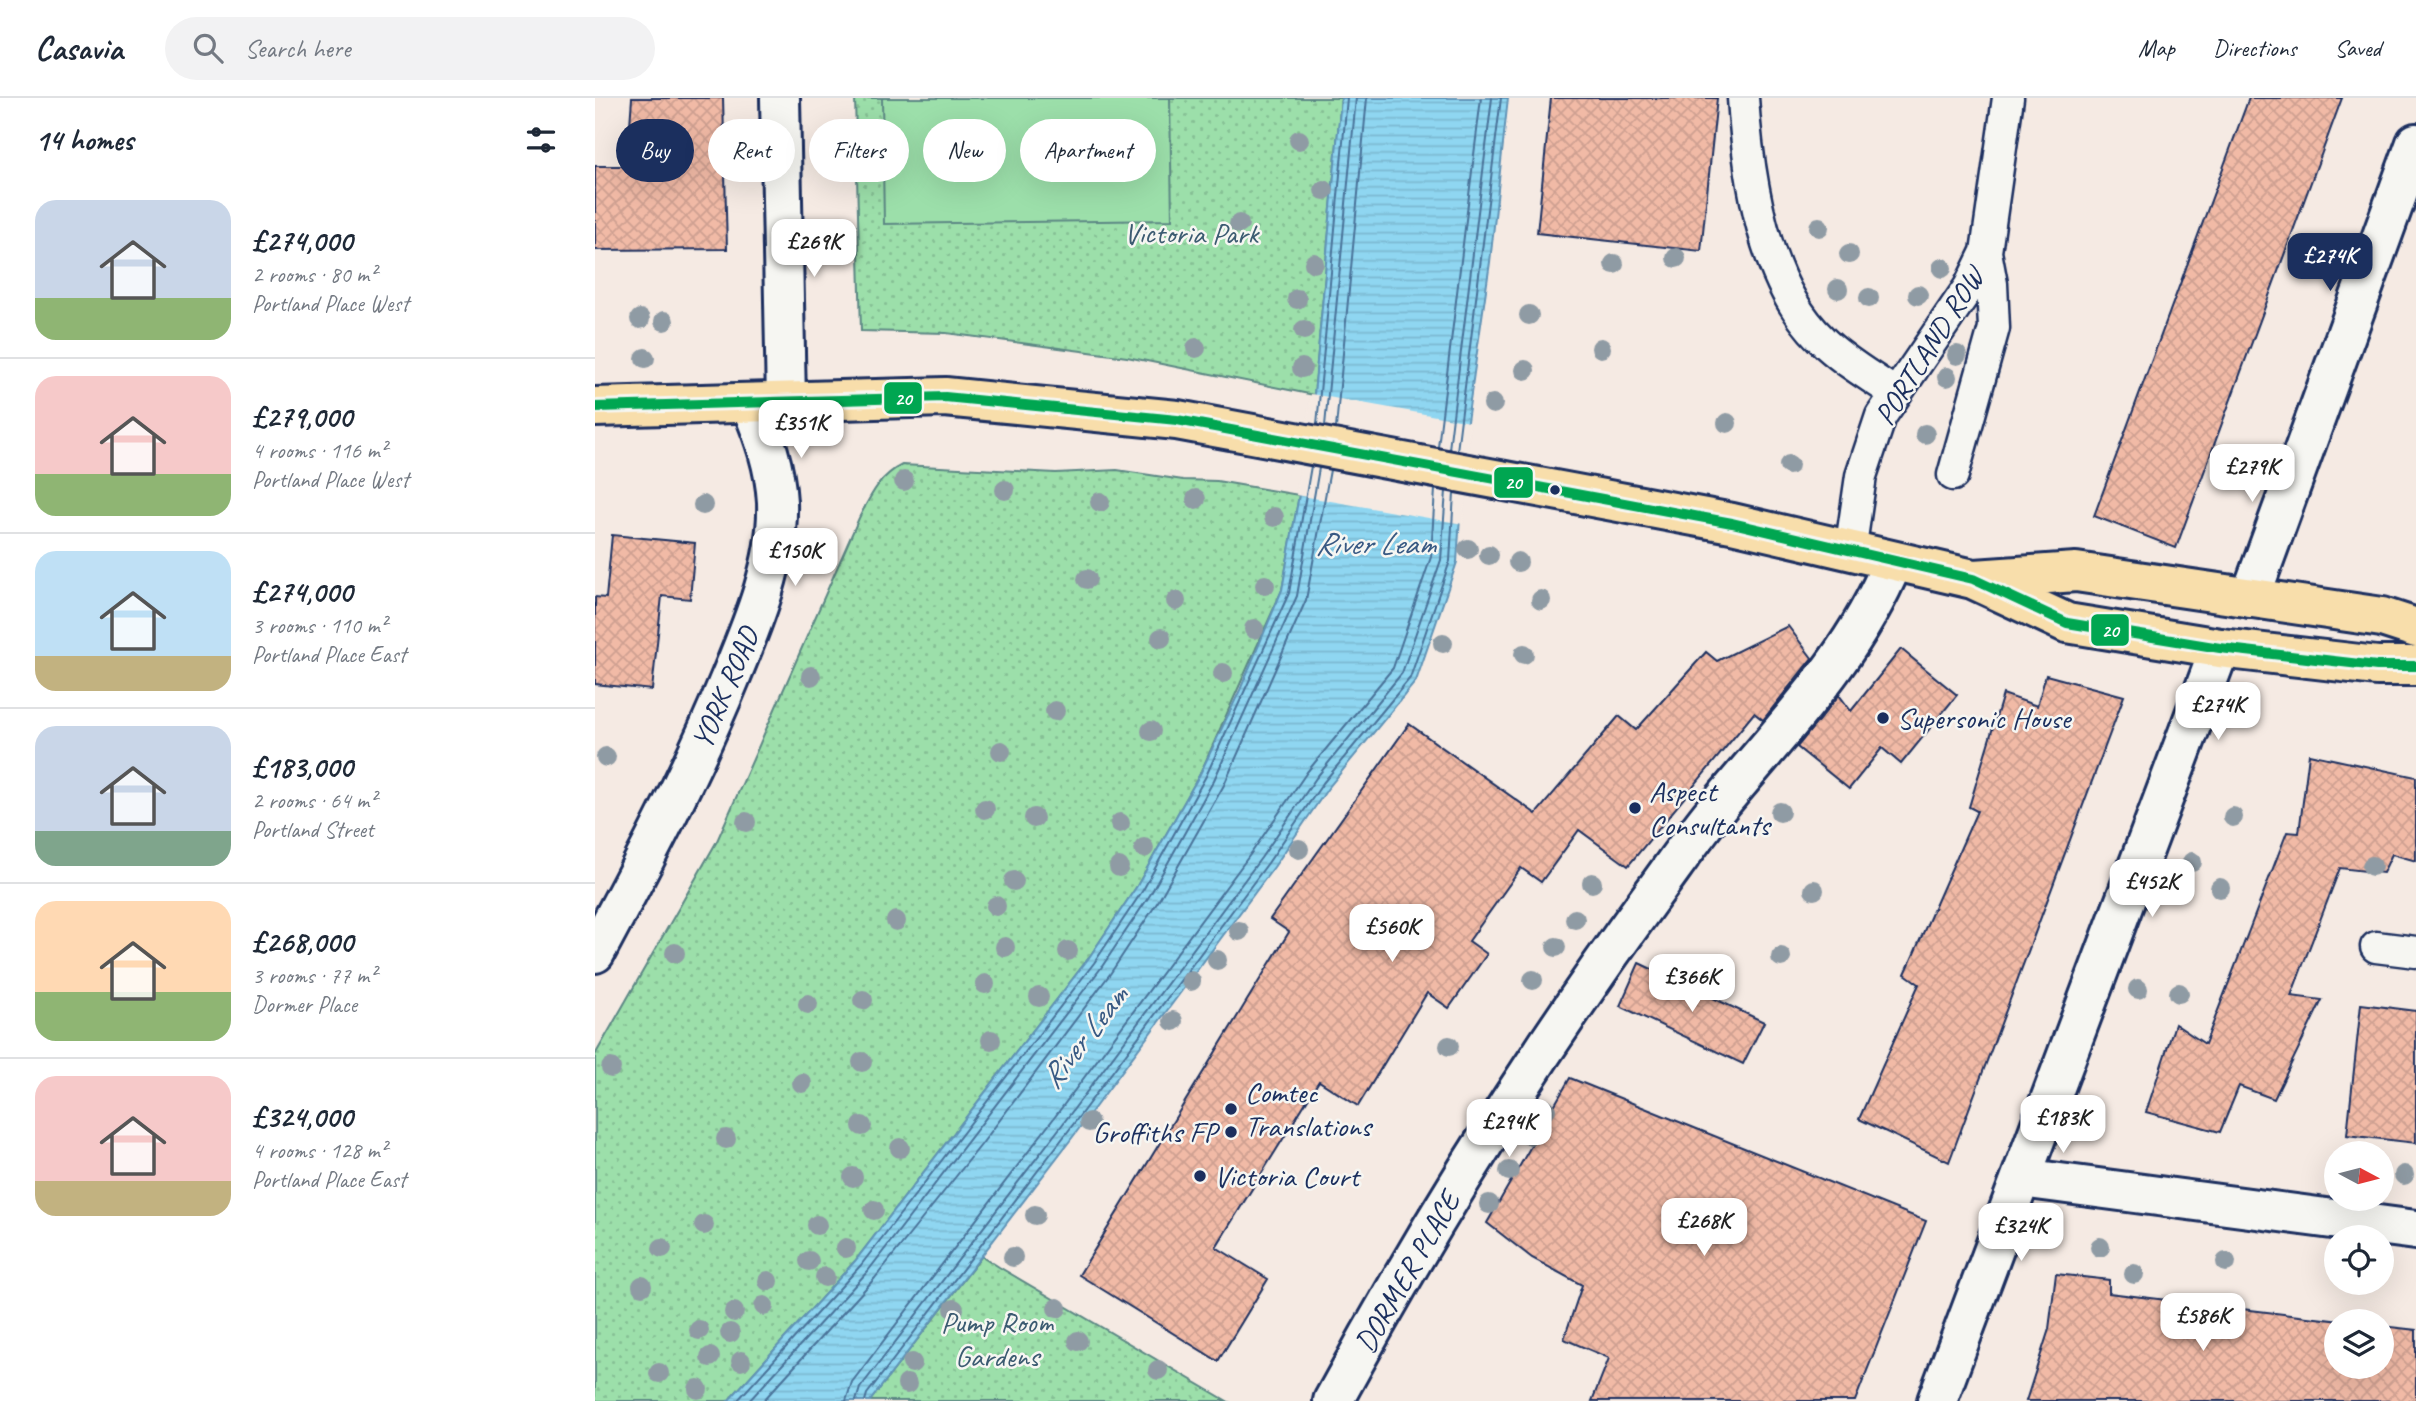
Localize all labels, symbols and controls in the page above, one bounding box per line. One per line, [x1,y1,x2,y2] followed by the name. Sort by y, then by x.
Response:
[165,17,655,80] search box
[35,27,123,69] text: Casavia
[189,29,227,67] icon: search
[245,32,351,65] text: Search here
[2138,33,2175,63] text: Map
[2213,33,2296,63] text: Directions
[2334,33,2381,63] text: Saved
[616,119,694,182] chip: Buy
[708,119,795,182] chip: Rent
[809,119,909,182] chip: Filters
[923,119,1006,182] chip: New
[1020,119,1156,182] chip: Apartment
[35,121,133,159] text: 14 homes
[522,121,560,159] icon: filters
[1124,214,1260,252] park label: Victoria Park
[765,220,863,279] pin: £269K
[252,222,352,260] text: £274,000
[787,227,841,256] text: £269K
[91,228,175,312] icon: home
[2281,234,2379,293] pin: £274K
[2304,241,2357,270] text: £274K
[1865,257,1994,432] street label: PORTLAND ROW
[252,260,376,289] text: 2 rooms · 80 m²
[252,289,409,318] text: Portland Place West
[883,381,923,415] line badge: 20
[894,387,914,411] text: 20
[252,398,352,436] text: £279,000
[752,400,850,460] pin: £351K
[91,404,175,488] icon: home
[775,408,827,437] text: £351K
[252,436,387,465] text: 4 rooms · 116 m²
[2203,444,2301,504] pin: £279K
[2226,452,2278,481] text: £279K
[252,465,409,494] text: Portland Place West
[1493,466,1534,499] line badge: 20
[1504,471,1524,495] text: 20
[1548,483,1562,497] unlabelled marker
[1315,523,1437,564] water label: River Leam
[746,528,844,588] pin: £150K
[769,536,821,565] text: £150K
[252,573,352,611] text: £274,000
[91,579,175,663] icon: home
[252,611,387,640] text: 3 rooms · 110 m²
[2090,613,2130,647] line badge: 20
[683,619,769,754] street label: YORK ROAD
[2101,619,2121,643] text: 20
[252,640,406,669] text: Portland Place East
[2169,682,2267,742] pin: £274K
[2192,690,2245,719] text: £274K
[1897,699,2072,737] place label: Supersonic House
[1875,710,1891,726] marker: Supersonic House
[252,748,352,786] text: £183,000
[91,754,175,838] icon: home
[1649,772,1772,844] place label: Aspect Consultants
[252,786,376,815] text: 2 rooms · 64 m²
[1627,800,1643,816] marker: Aspect Consultants
[252,815,374,844] text: Portland Street
[2103,860,2201,919] pin: £452K
[2126,867,2178,896] text: £452K
[1343,904,1441,964] pin: £560K
[1365,912,1419,941] text: £560K
[252,923,353,961] text: £268,000
[91,929,175,1013] icon: home
[1643,954,1741,1014] pin: £366K
[252,961,376,990] text: 3 rooms · 77 m²
[1665,962,1719,991] text: £366K
[1031,976,1138,1097] water label: River Leam
[252,990,357,1019] text: Dormer Place
[1245,1073,1374,1145] place label: Comtec Translations
[2014,1096,2112,1155] pin: £183K
[252,1098,352,1136] text: £324,000
[1460,1100,1558,1159] pin: £294K
[1223,1101,1239,1117] marker: Comtec Translations
[2036,1103,2090,1132] text: £183K
[91,1104,175,1188] icon: home
[1483,1107,1535,1136] text: £294K
[1093,1113,1221,1151] place label: Groffiths FP
[1223,1124,1239,1140] marker: Groffiths FP
[252,1136,387,1165] text: 4 rooms · 128 m²
[2324,1141,2394,1211] north arrow
[2324,1141,2394,1379] map controls
[1214,1157,1362,1195] place label: Victoria Court
[252,1165,406,1194] text: Portland Place East
[1192,1168,1208,1184] marker: Victoria Court
[1346,1182,1470,1359] street label: DORMER PLACE
[1655,1198,1753,1258] pin: £268K
[1972,1204,2070,1263] pin: £324K
[1677,1206,1731,1235] text: £268K
[1994,1211,2048,1240] text: £324K
[2324,1225,2394,1295] button: locate
[2154,1294,2252,1353] pin: £586K
[2176,1301,2230,1330] text: £586K
[941,1303,1054,1375] park label: Pump Room Gardens
[2324,1309,2394,1379] button: layers

